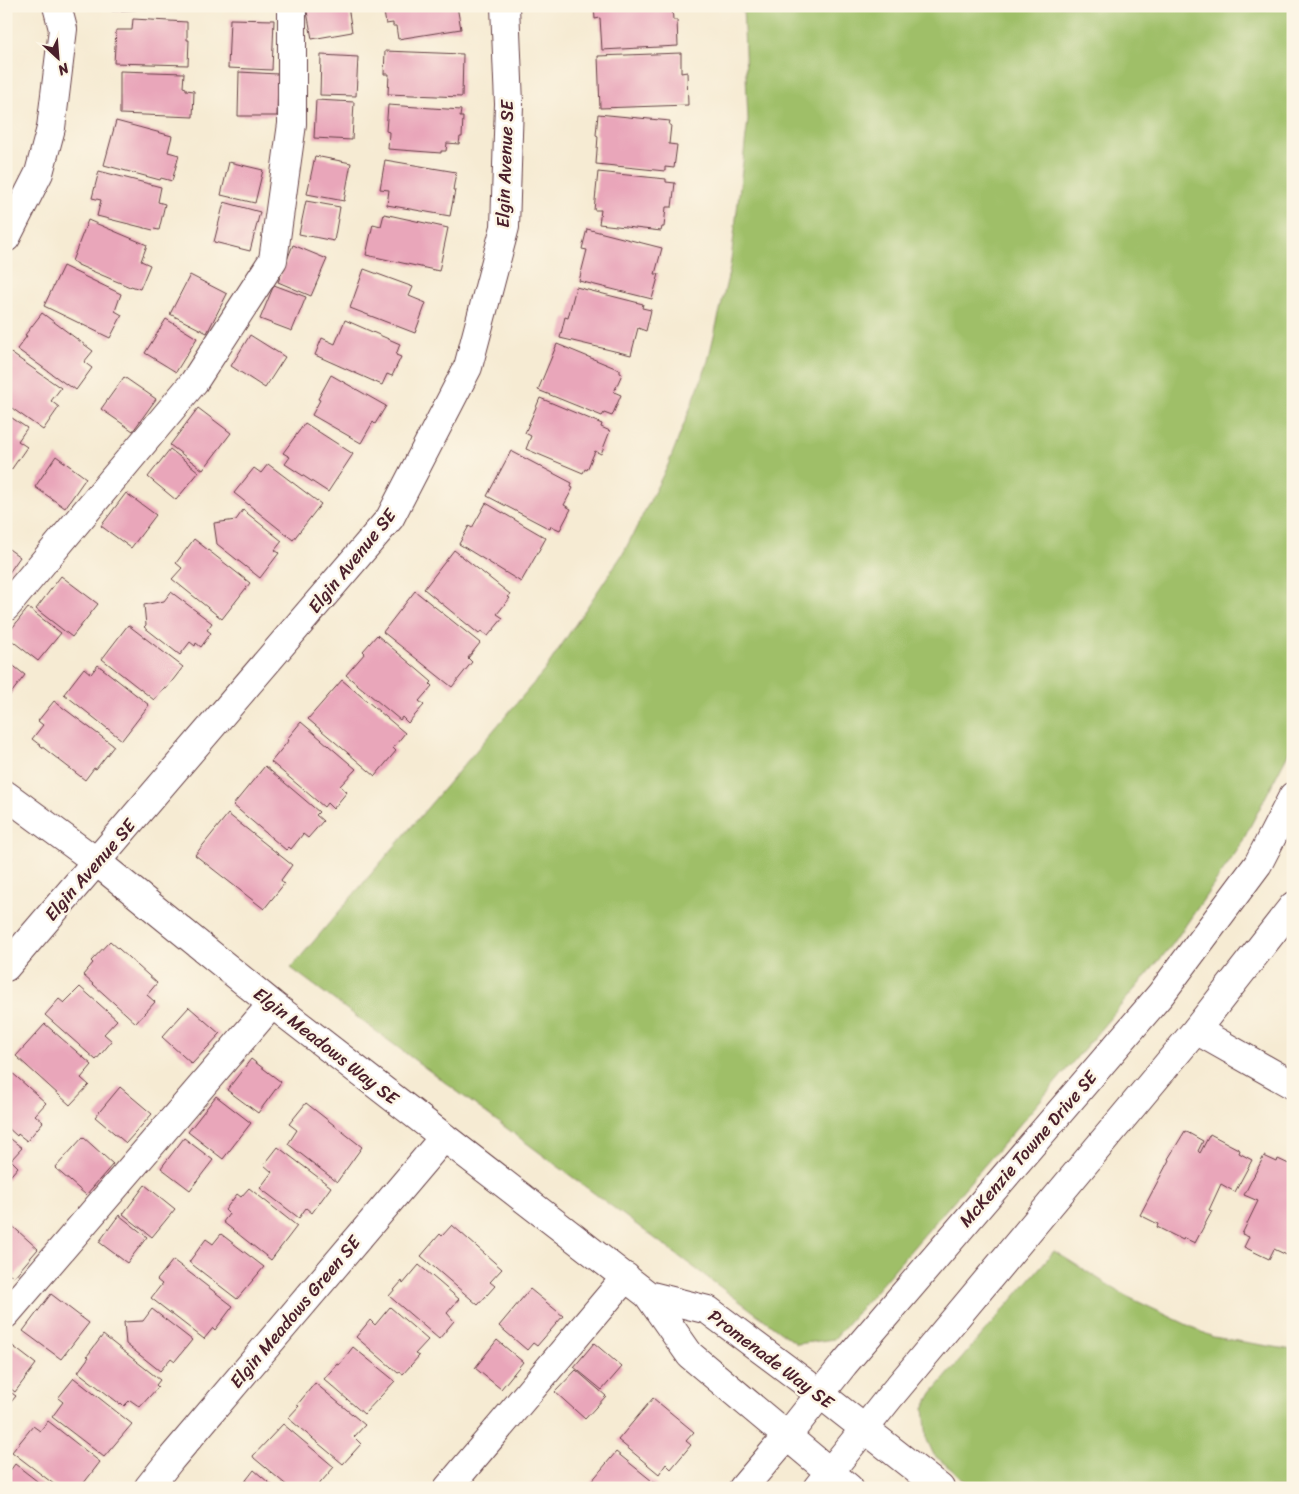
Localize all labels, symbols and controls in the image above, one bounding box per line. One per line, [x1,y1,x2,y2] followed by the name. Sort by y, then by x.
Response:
[32,32,82,82] north arrow
[53,55,74,83] text: N
[487,99,523,228] street label: Elgin Avenue SE
[299,501,405,621] street label: Elgin Avenue SE
[36,811,145,929] street label: Elgin Avenue SE
[246,979,407,1114] street label: Elgin Meadows Way SE
[951,1063,1106,1235] street label: McKenzie Towne Drive SE
[221,1227,370,1396] street label: Elgin Meadows Green SE
[701,1301,842,1418] street label: Promenade Way SE

